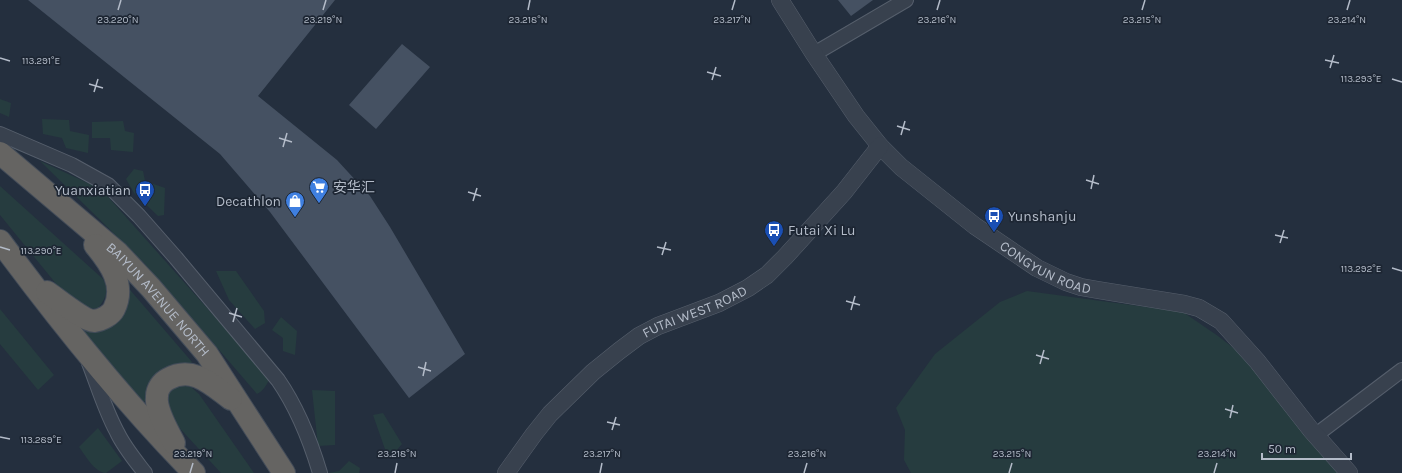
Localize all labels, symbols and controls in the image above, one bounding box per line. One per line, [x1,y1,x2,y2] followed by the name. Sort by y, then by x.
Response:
[97,14,139,26] text: 23.220°N
[304,14,342,26] text: 23.219°N
[509,14,547,26] text: 23.218°N
[713,14,751,26] text: 23.217°N
[918,14,956,26] text: 23.216°N
[1123,14,1161,26] text: 23.215°N
[1328,14,1366,26] text: 23.214°N
[22,55,60,67] text: 113.291°E
[1341,73,1381,85] text: 113.293°E
[308,176,330,204] supermarket icon: 安华汇
[134,179,156,207] bus stop icon: Yuanxiatian
[333,179,375,196] place label: 安华汇
[55,182,131,199] place label: Yuanxiatian
[284,190,306,218] shop icon: Decathlon
[216,193,281,210] place label: Decathlon
[983,205,1005,233] bus stop icon: Yunshanju
[1008,208,1077,225] place label: Yunshanju
[763,219,785,247] bus stop icon: Futai Xi Lu
[788,222,855,239] place label: Futai Xi Lu
[997,237,1092,298] street label: CONGYUN ROAD
[103,239,213,360] street label: BAIYUN AVENUE NORTH
[21,245,61,257] text: 113.290°E
[1341,263,1381,275] text: 113.292°E
[639,282,750,342] street label: FUTAI WEST ROAD
[20,434,62,446] text: 113.289°E
[1262,435,1351,461] scale bar
[1268,442,1296,456] text: 50 m
[174,448,212,460] text: 23.219°N
[378,448,416,460] text: 23.218°N
[583,448,621,460] text: 23.217°N
[788,448,826,460] text: 23.216°N
[993,448,1031,460] text: 23.215°N
[1198,448,1236,460] text: 23.214°N

